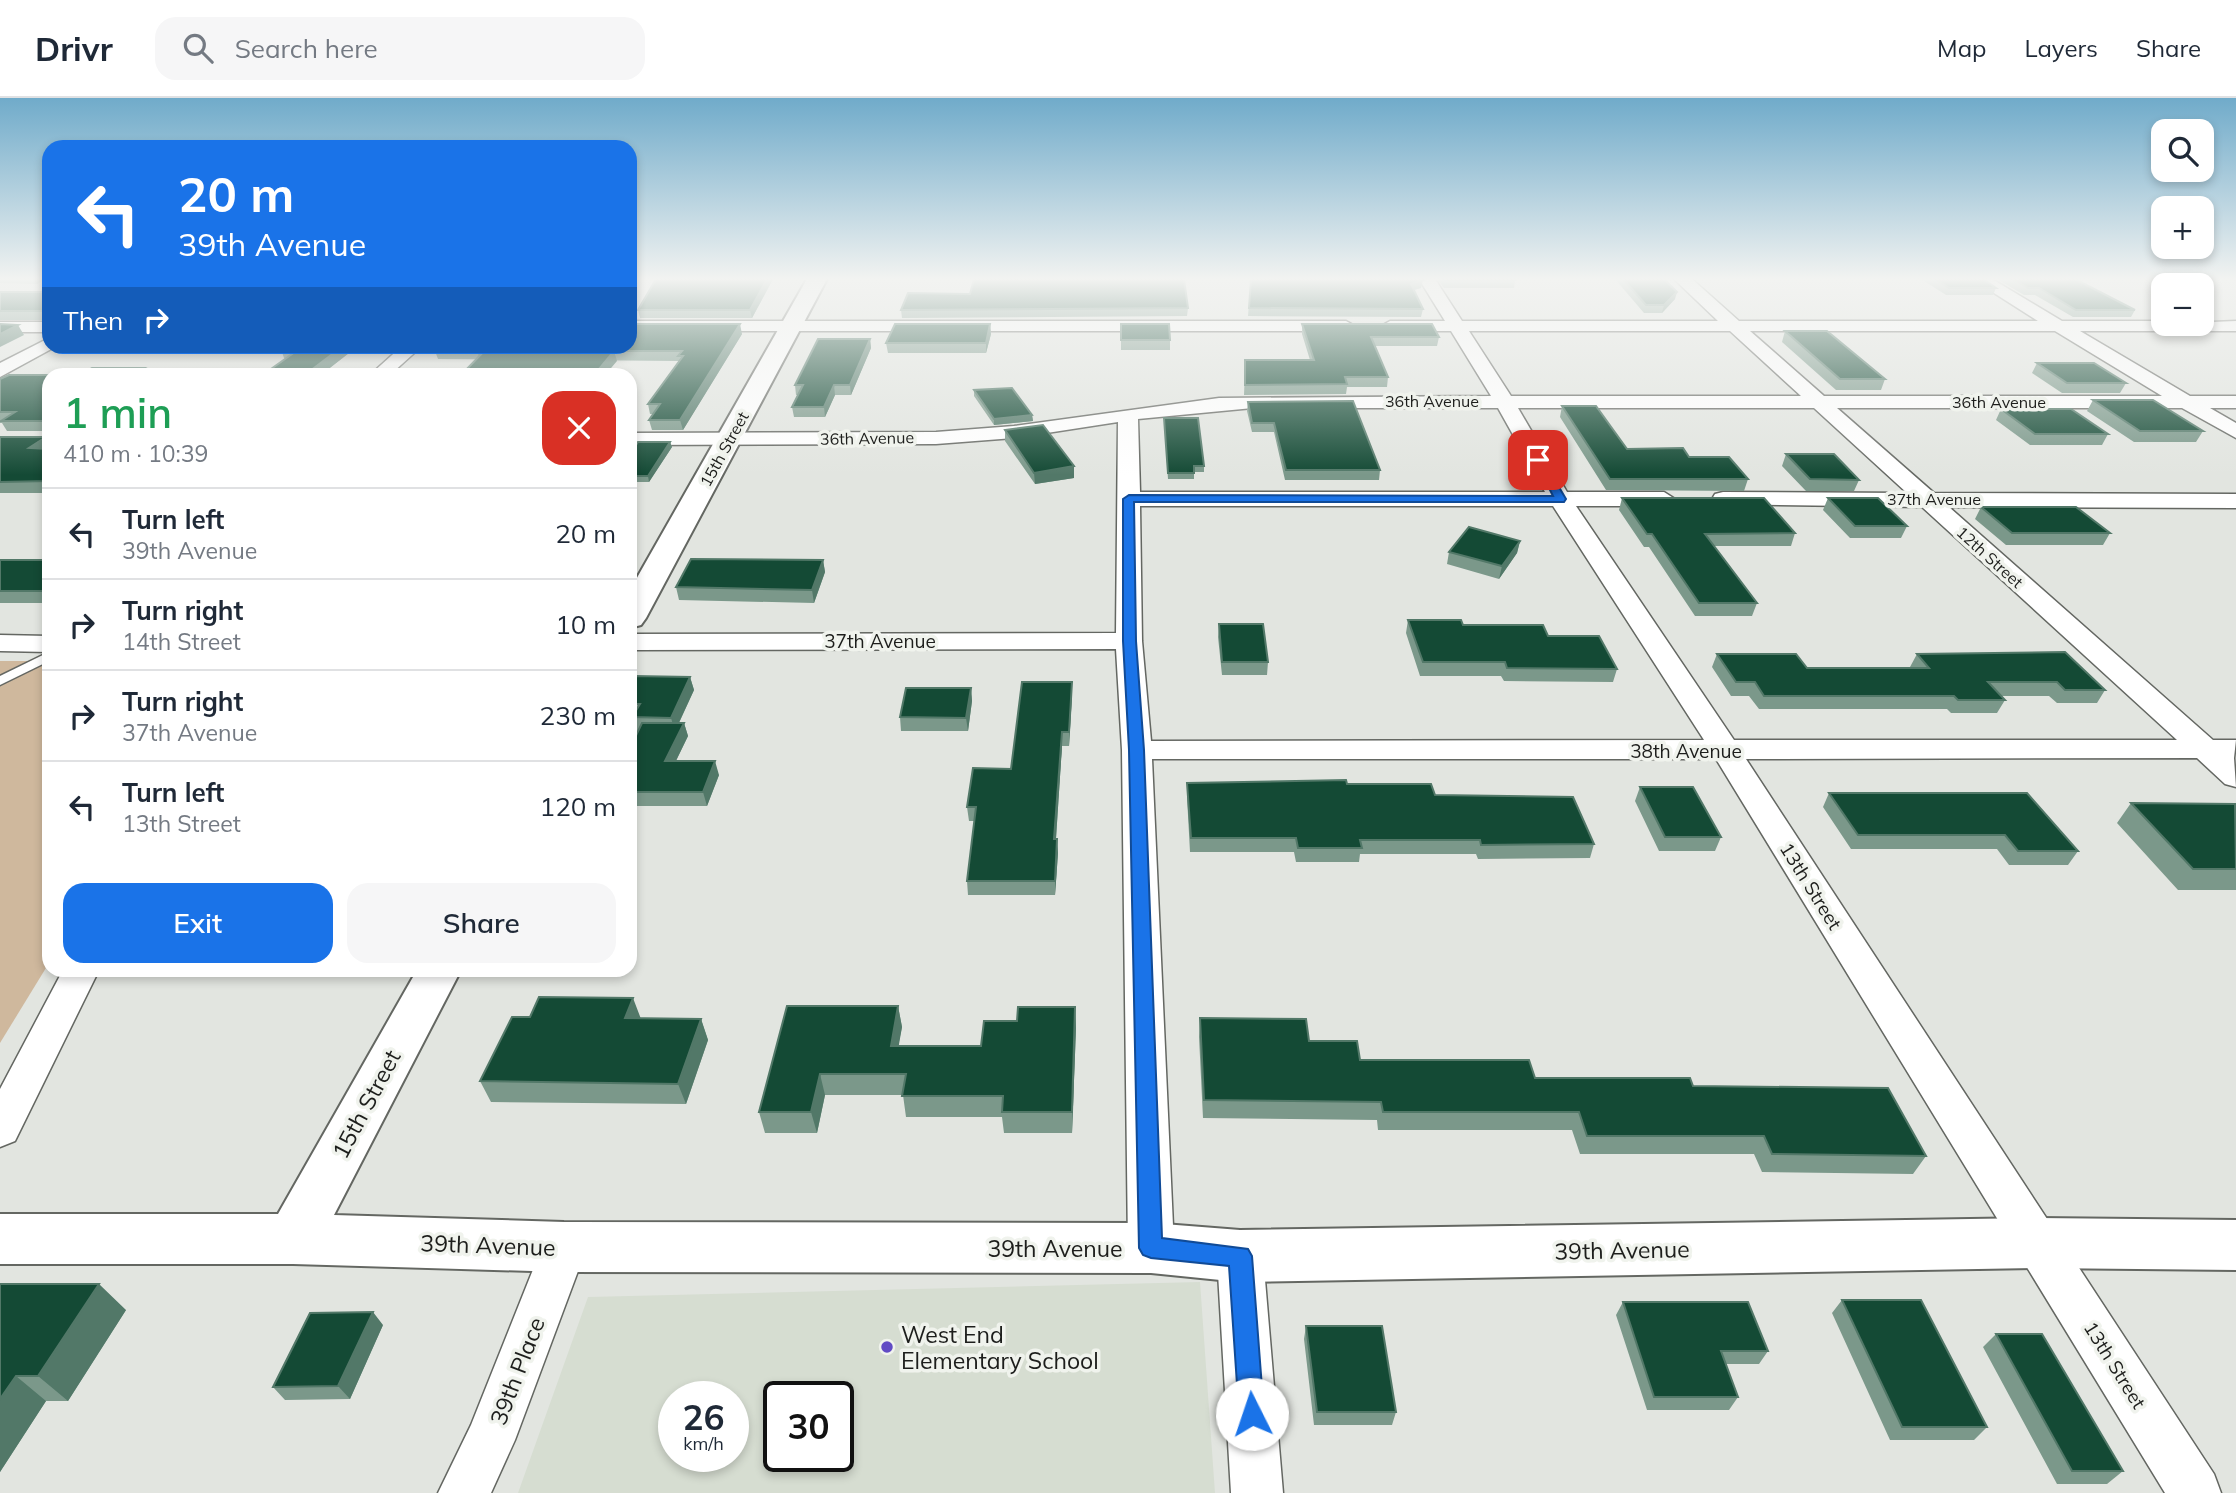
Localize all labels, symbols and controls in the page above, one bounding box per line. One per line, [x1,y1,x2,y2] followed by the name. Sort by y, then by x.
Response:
[155,17,645,80] search box
[35,28,113,69] text: Drivr
[179,29,217,67] icon: search
[235,32,378,65] text: Search here
[1937,33,1986,63] text: Map
[2024,33,2098,63] text: Layers
[2136,33,2201,63] text: Share
[2151,119,2214,336] map controls
[2151,119,2214,182] button: search
[178,163,294,224] text: 20 m
[63,168,154,259] icon: left
[2151,196,2214,259] button: +
[178,224,366,264] text: 39th Avenue
[2151,273,2214,336] button: −
[137,301,175,339] icon: right
[63,304,123,337] text: Then
[63,386,172,439] text: 1 min
[542,391,616,465] button: close
[1385,391,1479,411] street label: 36th Avenue
[1952,392,2046,412] street label: 36th Avenue
[695,408,753,490] street label: 15th Street
[820,427,914,449] street label: 36th Avenue
[1508,430,1568,490] pin
[63,439,208,468] text: 410 m · 10:39
[1519,441,1557,479] icon: arrive
[1887,489,1981,509] street label: 37th Avenue
[122,503,224,536] text: Turn left
[63,515,101,553] icon: left
[555,517,616,550] text: 20 m
[1953,522,2028,592] street label: 12th Street
[122,536,257,565] text: 39th Avenue
[122,594,243,627] text: Turn right
[63,606,101,644] icon: right
[555,608,616,641] text: 10 m
[122,627,241,656] text: 14th Street
[824,629,936,653] street label: 37th Avenue
[122,685,243,718] text: Turn right
[63,697,101,735] icon: right
[540,699,616,732] text: 230 m
[122,718,257,747] text: 37th Avenue
[1630,739,1742,763] street label: 38th Avenue
[122,776,224,809] text: Turn left
[63,788,101,826] icon: left
[540,790,616,823] text: 120 m
[122,809,241,838] text: 13th Street
[1775,838,1847,934] street label: 13th Street
[63,883,333,963] button: Exit
[347,883,616,963] button: Share
[325,1045,407,1163] street label: 15th Street
[420,1228,556,1262] street label: 39th Avenue
[987,1234,1123,1263] street label: 39th Avenue
[1554,1234,1690,1266] street label: 39th Avenue
[483,1313,551,1429] street label: 39th Place
[2079,1317,2151,1413] street label: 13th Street
[901,1320,1099,1375] place label: West End Elementary School
[879,1339,895,1355] marker: West End Elementary School
[1215,1377,1289,1451] position arrow
[763,1381,854,1472] speed limit sign: 30
[682,1395,725,1439] text: 26
[683,1432,724,1455] text: km/h

